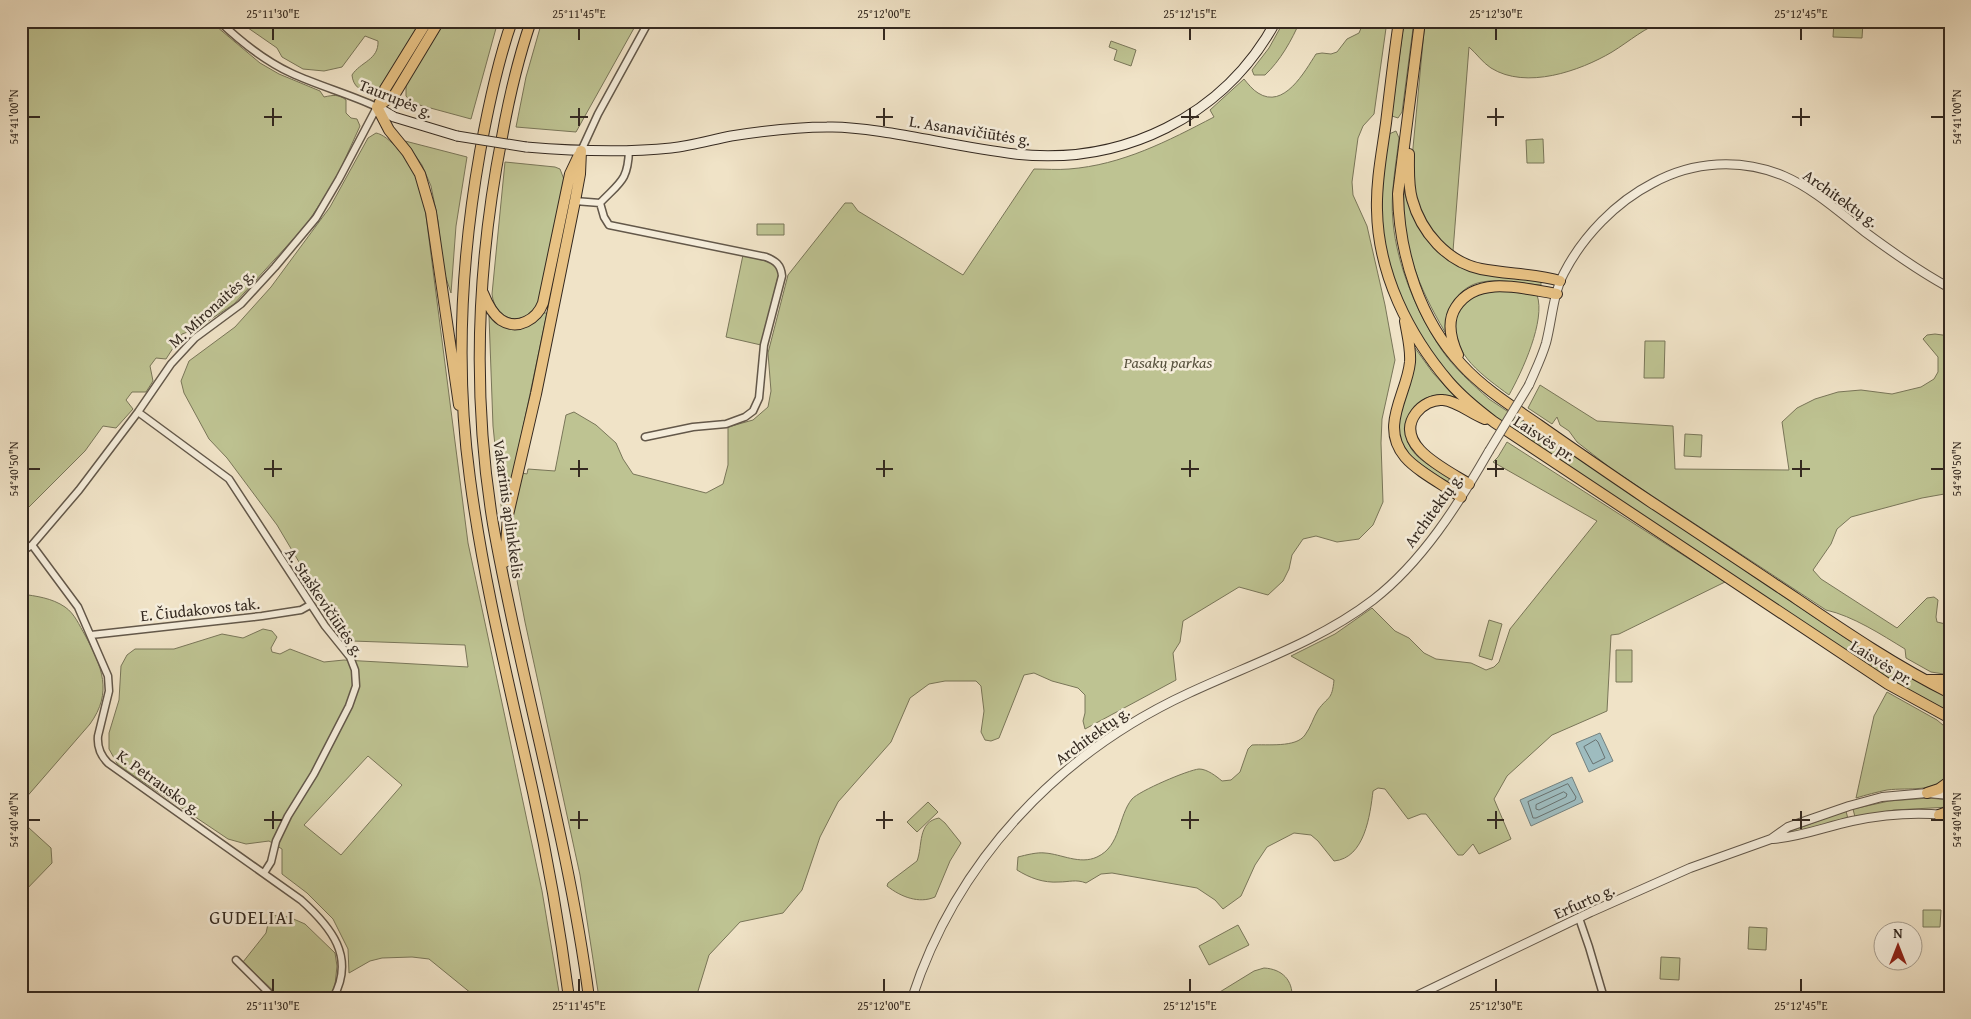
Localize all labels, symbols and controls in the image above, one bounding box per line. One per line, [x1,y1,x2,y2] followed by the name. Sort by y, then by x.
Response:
[246,5,300,22] text: 25°11'30"E
[552,5,606,22] text: 25°11'45"E
[857,5,911,22] text: 25°12'00"E
[1163,5,1217,22] text: 25°12'15"E
[1469,5,1523,22] text: 25°12'30"E
[1774,5,1828,22] text: 25°12'45"E
[355,72,437,124] street label: Taurupės g.
[5,89,22,145] text: 54°41'00"N
[1948,89,1965,145] text: 54°41'00"N
[908,109,1033,151] street label: L. Asanavičiūtės g.
[1798,163,1884,233] street label: Architektų g.
[163,263,259,353] street label: M. Mironaitės g.
[1123,350,1212,374] park label: Pasakų parkas
[1509,409,1581,467] street label: Laisvės pr.
[487,438,531,580] street label: Vakarinis aplinkkelis
[5,441,22,497] text: 54°40'50"N
[1948,441,1965,497] text: 54°40'50"N
[1398,468,1468,552] street label: Architektų g.
[279,542,371,662] street label: A. Staškevičiūtės g.
[139,591,261,627] street label: E. Čiudakovos tak.
[1846,633,1918,691] street label: Laisvės pr.
[1050,700,1134,770] street label: Architektų g.
[112,743,206,821] street label: K. Petrausko g.
[5,792,22,848] text: 54°40'40"N
[1948,792,1965,848] text: 54°40'40"N
[1550,877,1618,925] street label: Erfurto g.
[209,903,295,931] district label: GUDELIAI
[1874,922,1924,972] north arrow
[1893,923,1903,943] text: N
[246,997,300,1014] text: 25°11'30"E
[552,997,606,1014] text: 25°11'45"E
[857,997,911,1014] text: 25°12'00"E
[1163,997,1217,1014] text: 25°12'15"E
[1469,997,1523,1014] text: 25°12'30"E
[1774,997,1828,1014] text: 25°12'45"E

